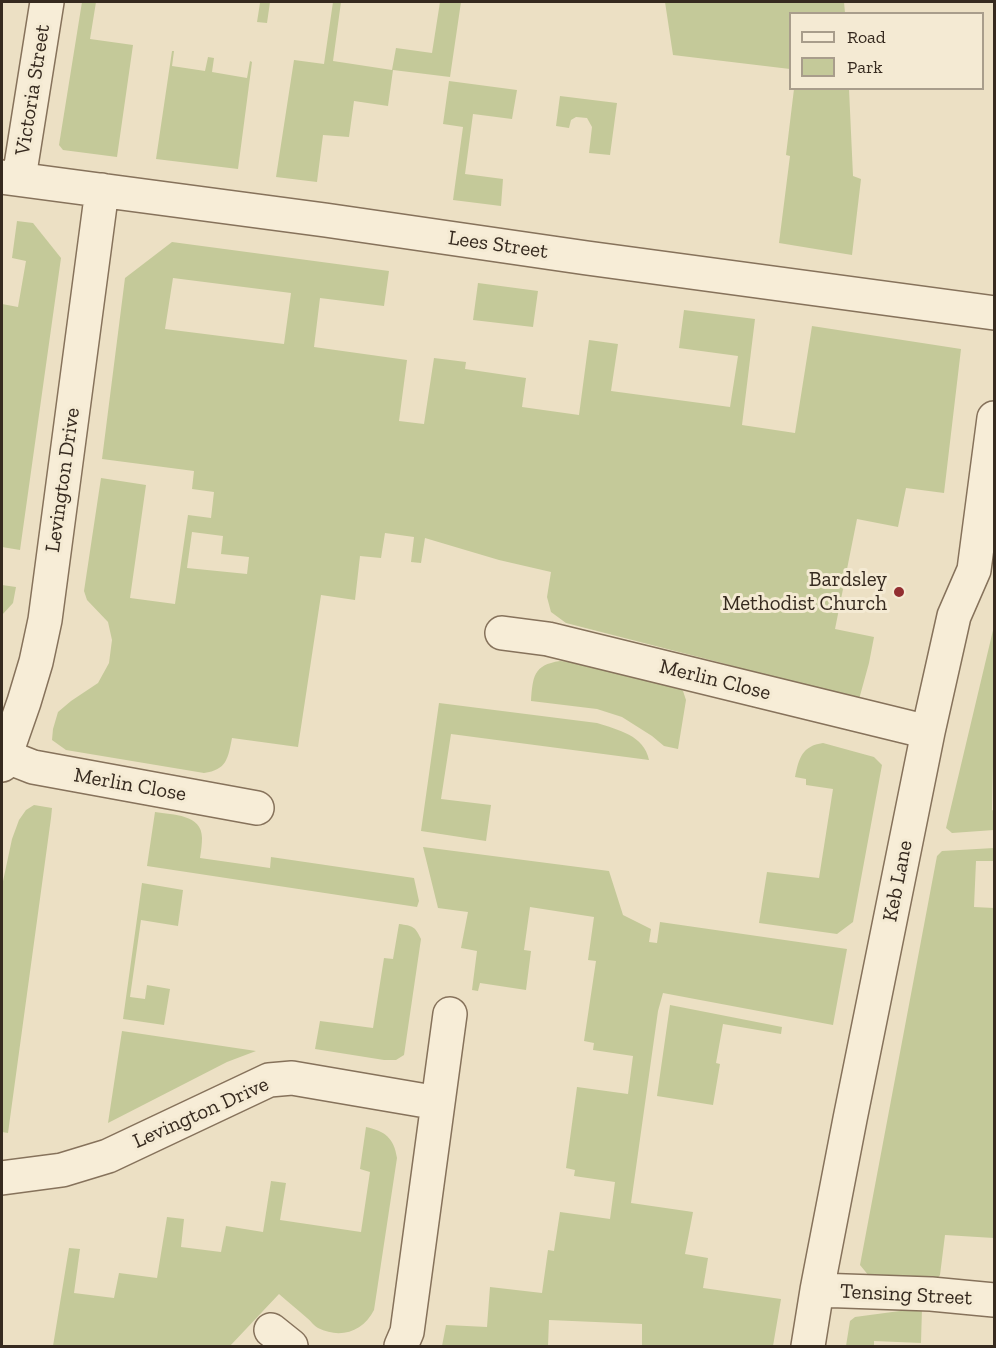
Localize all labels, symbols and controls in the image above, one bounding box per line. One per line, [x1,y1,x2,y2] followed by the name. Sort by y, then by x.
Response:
[789,12,984,90] legend
[10,23,56,157] street label: Victoria Street
[847,26,886,48] text: Road
[847,56,883,78] text: Park
[446,226,550,264] street label: Lees Street
[40,406,86,554] street label: Levington Drive
[722,567,887,617] place label: Bardsley Methodist Church
[892,585,906,599] marker: Bardsley Methodist Church
[657,654,773,706] street label: Merlin Close
[72,763,188,807] street label: Merlin Close
[878,838,918,924] street label: Keb Lane
[129,1072,273,1154] street label: Levington Drive
[839,1279,973,1311] street label: Tensing Street

